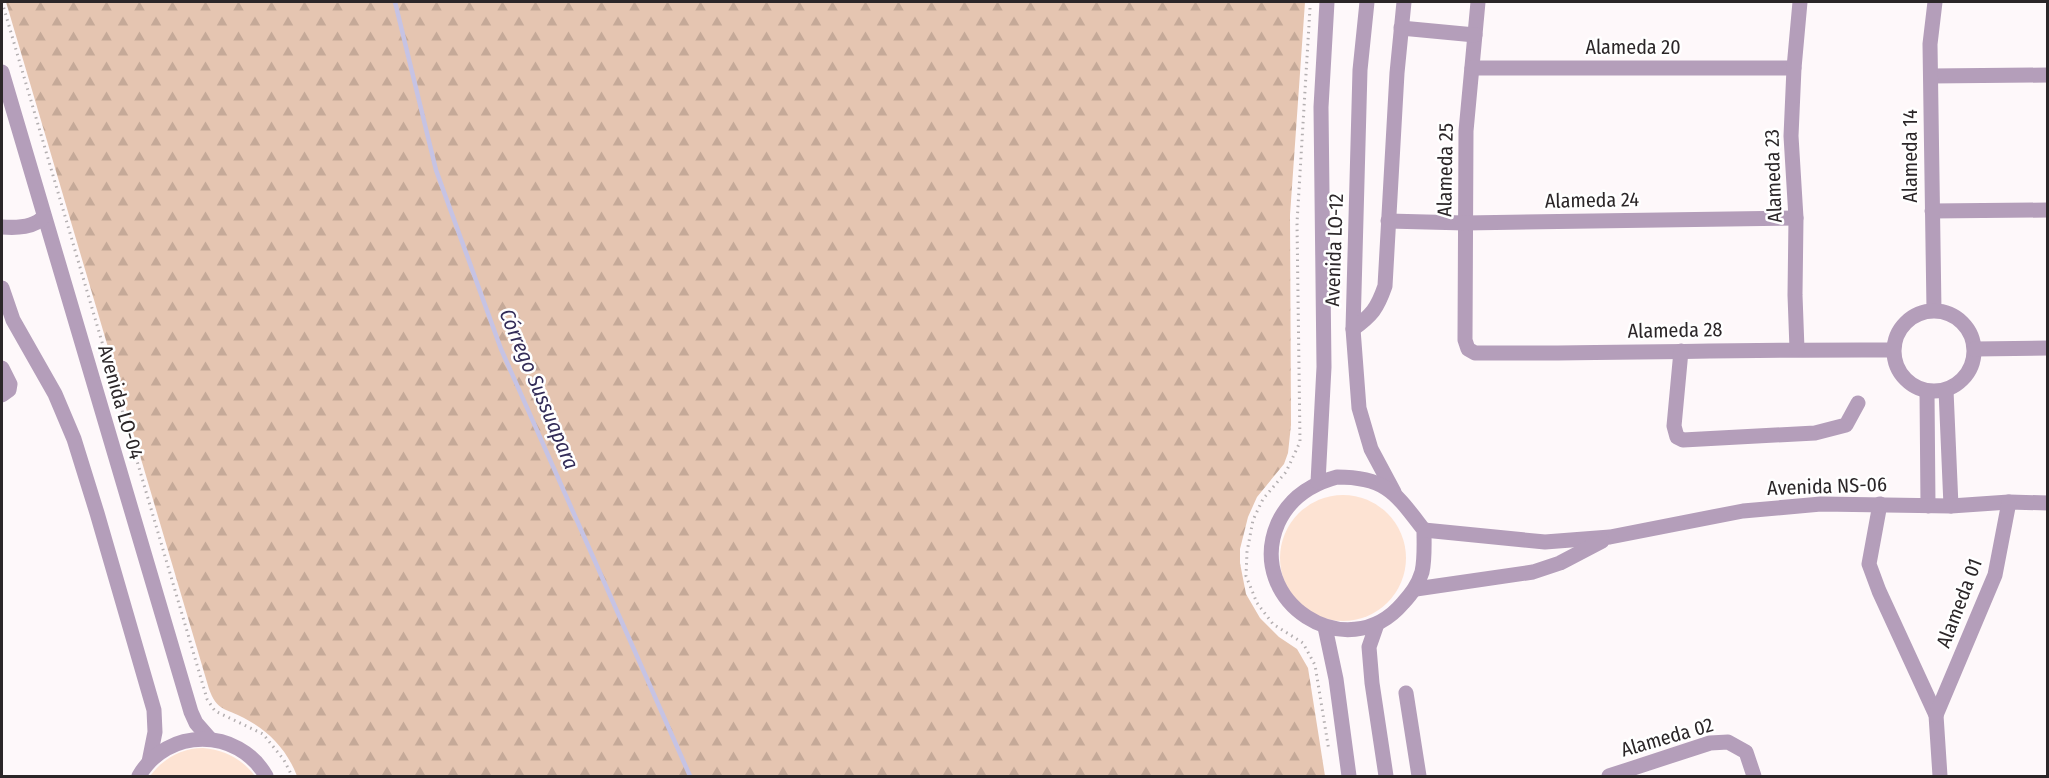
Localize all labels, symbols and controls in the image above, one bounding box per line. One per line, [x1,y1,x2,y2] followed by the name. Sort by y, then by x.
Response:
[1585,35,1681,59] street label: Alameda 20
[1898,109,1922,203] street label: Alameda 14
[1432,123,1458,217] street label: Alameda 25
[1759,129,1787,223] street label: Alameda 23
[1545,187,1640,213] street label: Alameda 24
[1320,193,1348,307] street label: Avenida LO-12
[493,305,585,473] water label: Córrego Sussuapara
[1627,317,1723,343] street label: Alameda 28
[93,342,149,462] street label: Avenida LO-04
[1767,472,1887,500] street label: Avenida NS-06
[1931,555,1987,651] street label: Alameda 01
[1618,712,1716,762] street label: Alameda 02

